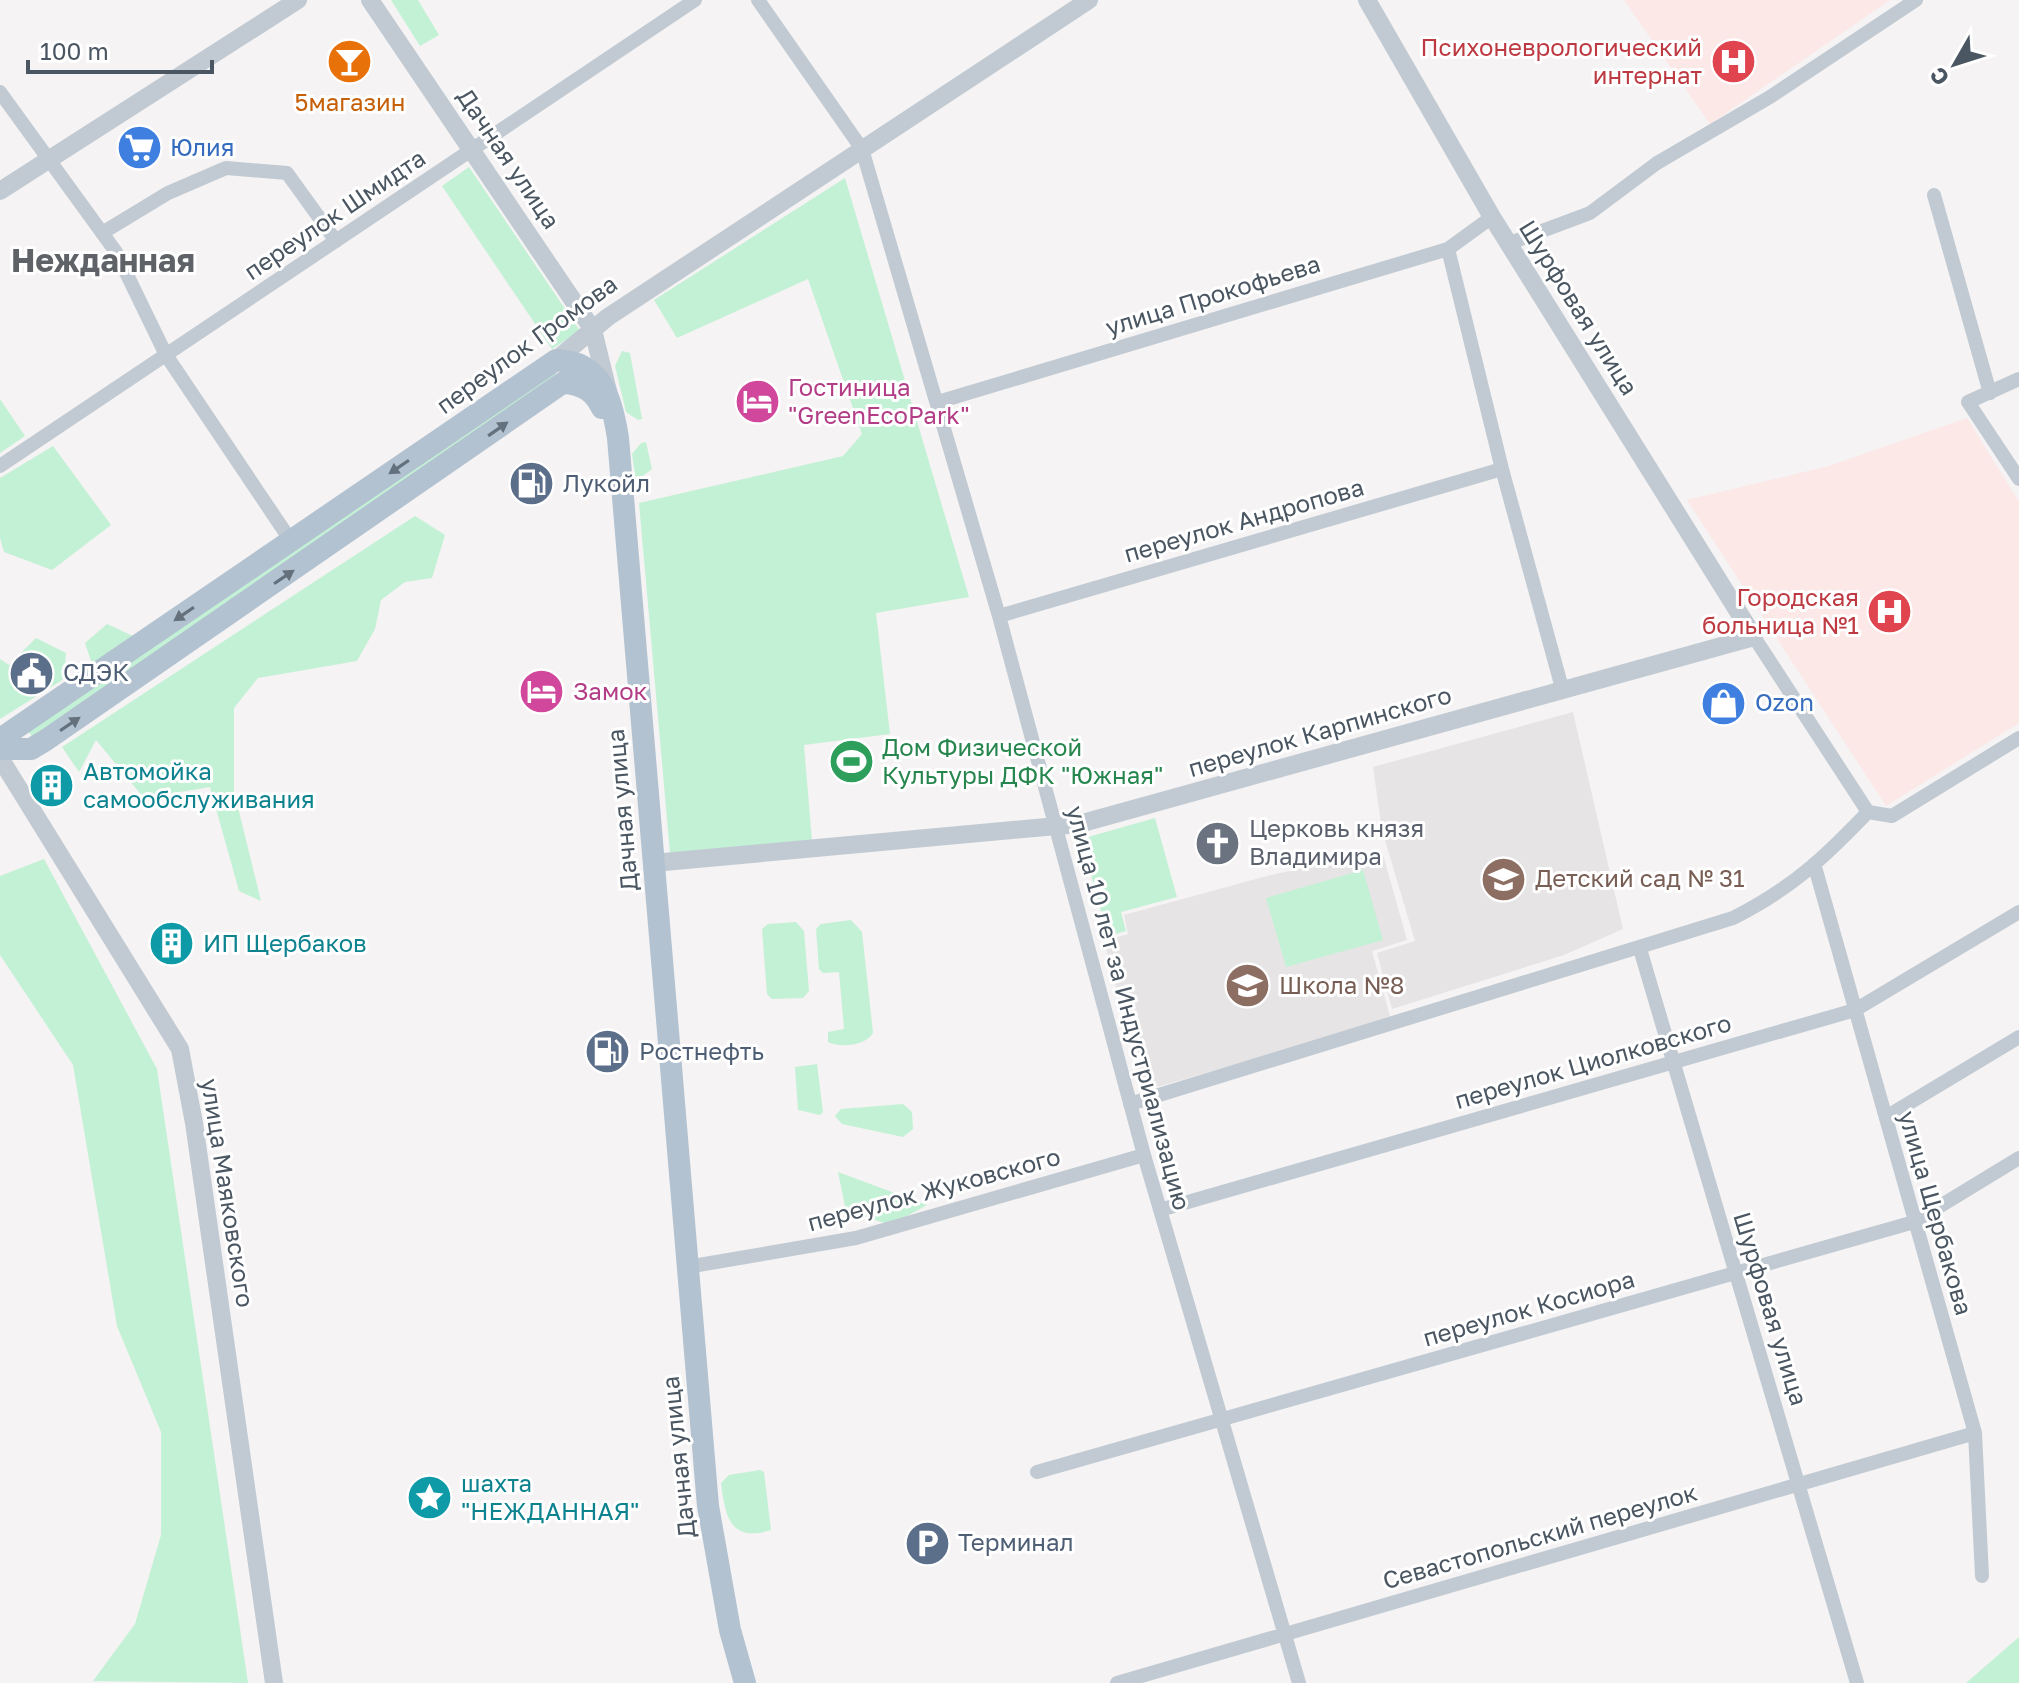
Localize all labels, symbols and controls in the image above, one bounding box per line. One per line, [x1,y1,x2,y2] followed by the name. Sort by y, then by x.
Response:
[28,24,212,74] scale bar
[1915,24,1995,104] north arrow
[1421,32,1702,89] place label: Психоневрологический интернат
[40,36,109,65] text: 100 m
[326,37,374,85] bar icon: 5магазин
[1709,38,1757,86] hospital icon: Психоневрологический интернат
[1924,62,1954,91] text: С
[452,83,567,234] street label: Дачная улица
[295,87,405,116] place label: 5магазин
[115,124,163,172] supermarket icon: Юлия
[170,132,234,161] place label: Юлия
[238,142,430,285] street label: переулок Шмидта
[1514,214,1645,400] street label: Шурфовая улица
[11,241,195,279] district label: Нежданная
[1102,248,1323,341] street label: улица Прокофьева
[430,268,622,419] street label: переулок Громова
[788,372,970,429] place label: Гостиница "GreenEcoPark"
[733,378,781,426] hotel icon: Гостиница "GreenEcoPark"
[488,422,509,437] one-way arrow
[388,459,410,474] one-way arrow
[508,460,556,508] fuel station icon: Лукойл
[563,468,650,497] place label: Лукойл
[1120,471,1367,568] street label: переулок Андропова
[274,570,295,585] one-way arrow
[1702,582,1859,639] place label: Городская больница №1
[1866,588,1914,636] hospital icon: Городская больница №1
[174,606,195,621] one-way arrow
[8,649,56,697] public building icon: СДЭК
[63,657,129,686] place label: СДЭК
[518,668,566,716] hotel icon: Замок
[573,676,648,705] place label: Замок
[1185,679,1454,782] street label: переулок Карпинского
[1700,679,1748,727] shop icon: Ozon
[1755,687,1814,716] place label: Ozon
[59,717,80,732] one-way arrow
[600,728,643,892] street label: Дачная улица
[882,732,1163,789] place label: Дом Физической Культуры ДФК "Южная"
[827,738,875,786] sports icon: Дом Физической Культуры ДФК "Южная"
[83,756,315,813] place label: Автомойка самообслуживания
[28,762,76,810] building icon: Автомойка самообслуживания
[1061,802,1197,1213] street label: улица 10 лет за Индустриализацию
[1249,813,1424,870] place label: Церковь князя Владимира
[1194,819,1242,867] church icon: Церковь князя Владимира
[1480,855,1528,903] school or university icon: Детский сад № 31
[1535,863,1745,892] place label: Детский сад № 31
[148,920,196,968] building icon: ИП Щербаков
[203,928,367,957] place label: ИП Щербаков
[1224,962,1272,1010] school or university icon: Школа №8
[1279,970,1404,999] place label: Школа №8
[1451,1007,1734,1114] street label: переулок Циолковского
[584,1028,632,1076] fuel station icon: Ростнефть
[639,1036,764,1065] place label: Ростнефть
[196,1076,261,1309] street label: улица Маяковского
[1893,1107,1980,1318] street label: улица Щербакова
[804,1141,1063,1236] street label: переулок Жуковского
[1728,1208,1815,1409] street label: Шурфовая улица
[1419,1263,1638,1352] street label: переулок Косиора
[655,1375,700,1540] street label: Дачная улица
[461,1468,639,1525] place label: шахта "НЕЖДАННАЯ"
[406,1474,454,1522] place icon: шахта "НЕЖДАННАЯ"
[1379,1477,1700,1594] street label: Севастопольский переулок
[903,1519,951,1567] parking icon: Терминал
[958,1527,1074,1556] place label: Терминал

